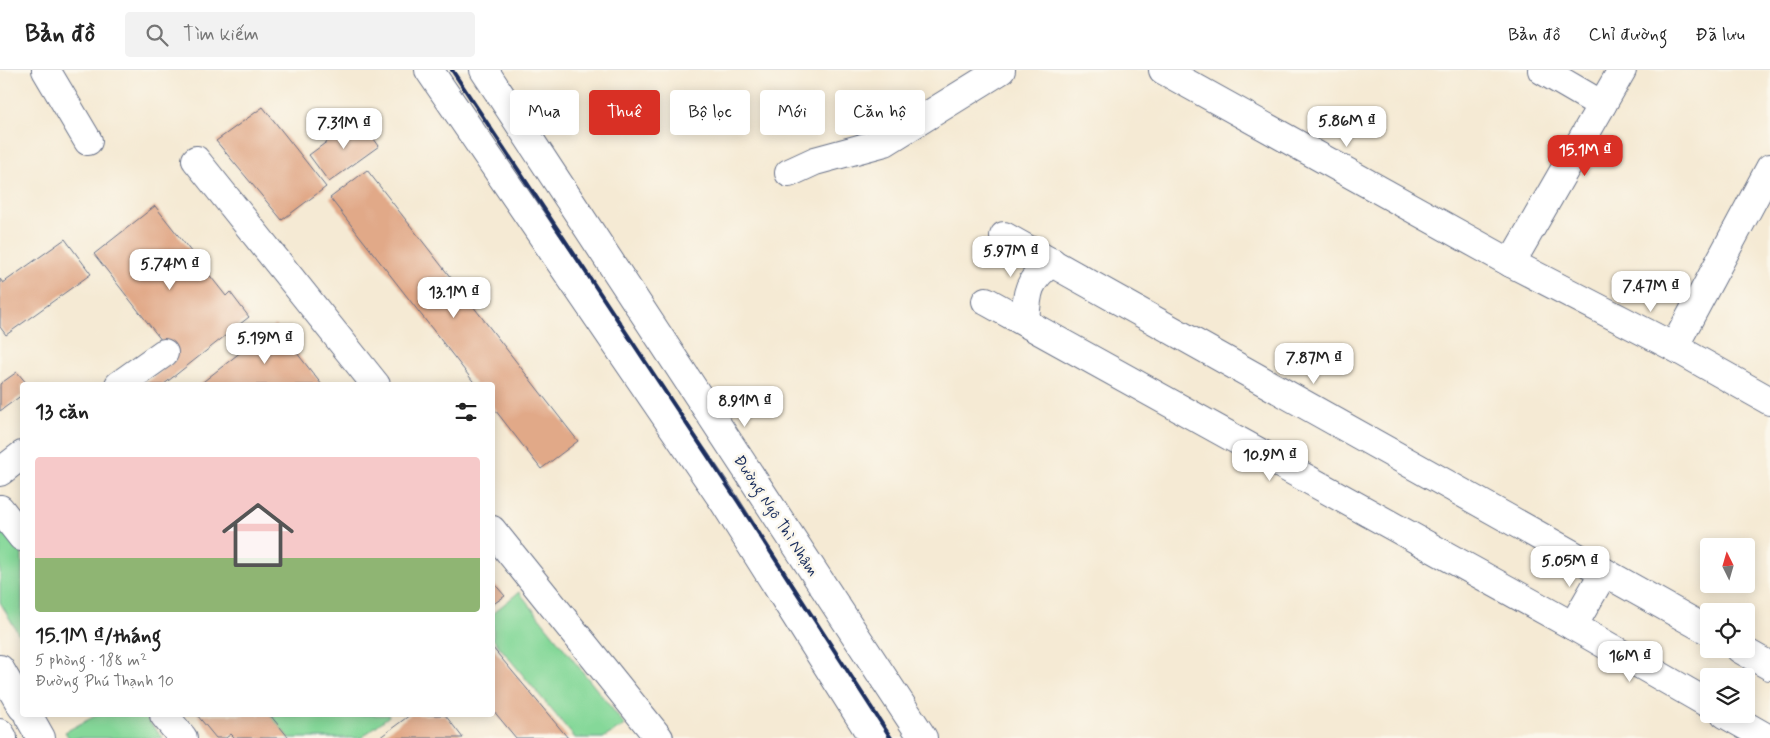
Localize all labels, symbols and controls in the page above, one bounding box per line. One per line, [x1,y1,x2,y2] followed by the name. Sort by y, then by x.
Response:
[125,12,475,57] search box
[25,19,95,50] text: Bản đồ
[143,21,171,49] icon: search
[183,22,259,47] text: Tìm kiếm
[1508,23,1560,47] text: Bản đồ
[1588,23,1667,47] text: Chỉ đường
[1695,23,1745,47] text: Đã lưu
[510,90,579,135] chip: Mua
[589,90,660,135] chip: Thuê
[670,90,750,135] chip: Bộ lọc
[760,90,825,135] chip: Mới
[835,90,925,135] chip: Căn hộ
[1301,106,1393,148] pin: 5.86M ₫
[298,108,390,150] pin: 7.31M ₫
[1318,111,1376,132] text: 5.86M ₫
[317,113,371,134] text: 7.31M ₫
[1539,134,1631,177] pin: 15.1M ₫
[1559,140,1611,161] text: 15.1M ₫
[965,236,1057,278] pin: 5.97M ₫
[983,241,1039,262] text: 5.97M ₫
[124,248,216,291] pin: 5.74M ₫
[141,254,199,275] text: 5.74M ₫
[1605,270,1697,313] pin: 7.47M ₫
[408,276,500,319] pin: 13.1M ₫
[1623,276,1679,297] text: 7.47M ₫
[429,282,479,303] text: 13.1M ₫
[219,322,311,365] pin: 5.19M ₫
[237,328,293,349] text: 5.19M ₫
[1268,342,1360,385] pin: 7.87M ₫
[1286,348,1342,369] text: 7.87M ₫
[699,386,791,428] pin: 8.91M ₫
[718,391,772,412] text: 8.91M ₫
[35,398,89,426] text: 13 căn
[452,398,480,426] icon: filters
[1224,440,1316,482] pin: 10.9M ₫
[1243,445,1297,466] text: 10.9M ₫
[728,451,823,581] street label: Đường Ngô Thì Nhậm
[213,490,303,580] icon: home
[1700,538,1755,592] north arrow
[1700,538,1755,723] map controls
[1524,546,1616,588] pin: 5.05M ₫
[1542,551,1598,572] text: 5.05M ₫
[1700,603,1755,658] button: locate
[35,622,161,650] text: 15.1M ₫/tháng
[1595,640,1665,683] pin: 16M ₫
[1609,646,1651,667] text: 16M ₫
[35,650,147,671] text: 5 phòng · 188 m²
[1700,668,1755,723] button: layers
[35,671,174,692] text: Đường Phú Thạnh 10

